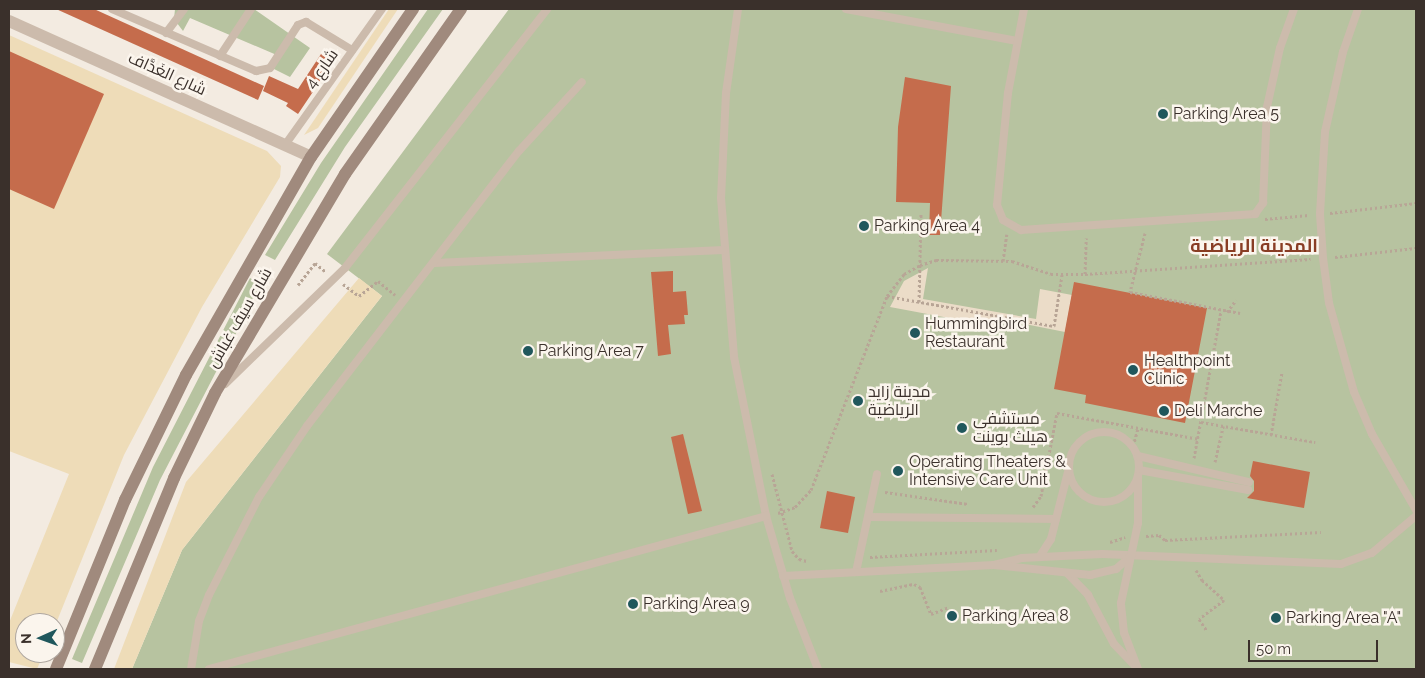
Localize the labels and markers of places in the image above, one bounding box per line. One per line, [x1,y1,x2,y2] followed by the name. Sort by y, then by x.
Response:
[1173,104,1280,124] place label: Parking Area 5
[1157,108,1169,120] marker: Parking Area 5
[874,216,981,236] place label: Parking Area 4
[858,220,870,232] marker: Parking Area 4
[925,314,1027,352] place label: Hummingbird Restaurant
[909,327,921,339] marker: Hummingbird Restaurant
[538,341,644,361] place label: Parking Area 7
[522,345,534,357] marker: Parking Area 7
[1144,351,1230,389] place label: Healthpoint Clinic
[1126,363,1140,377] marker: Healthpoint Clinic
[868,382,930,420] place label: مدينة زايد الرياضية
[852,395,864,407] marker: مدينة زايد الرياضية
[1174,401,1262,421] place label: Deli Marche
[1158,405,1170,417] marker: Deli Marche
[973,409,1048,447] place label: مستشفى هيلث بوينت
[955,421,969,435] marker: مستشفى هيلث بوينت
[909,452,1066,490] place label: Operating Theaters & Intensive Care Unit
[891,464,905,478] marker: Operating Theaters & Intensive Care Unit
[643,594,750,614] place label: Parking Area 9
[627,598,639,610] marker: Parking Area 9
[962,606,1069,626] place label: Parking Area 8
[1286,608,1402,628] place label: Parking Area "A"
[946,610,958,622] marker: Parking Area 8
[1270,612,1282,624] marker: Parking Area "A"

